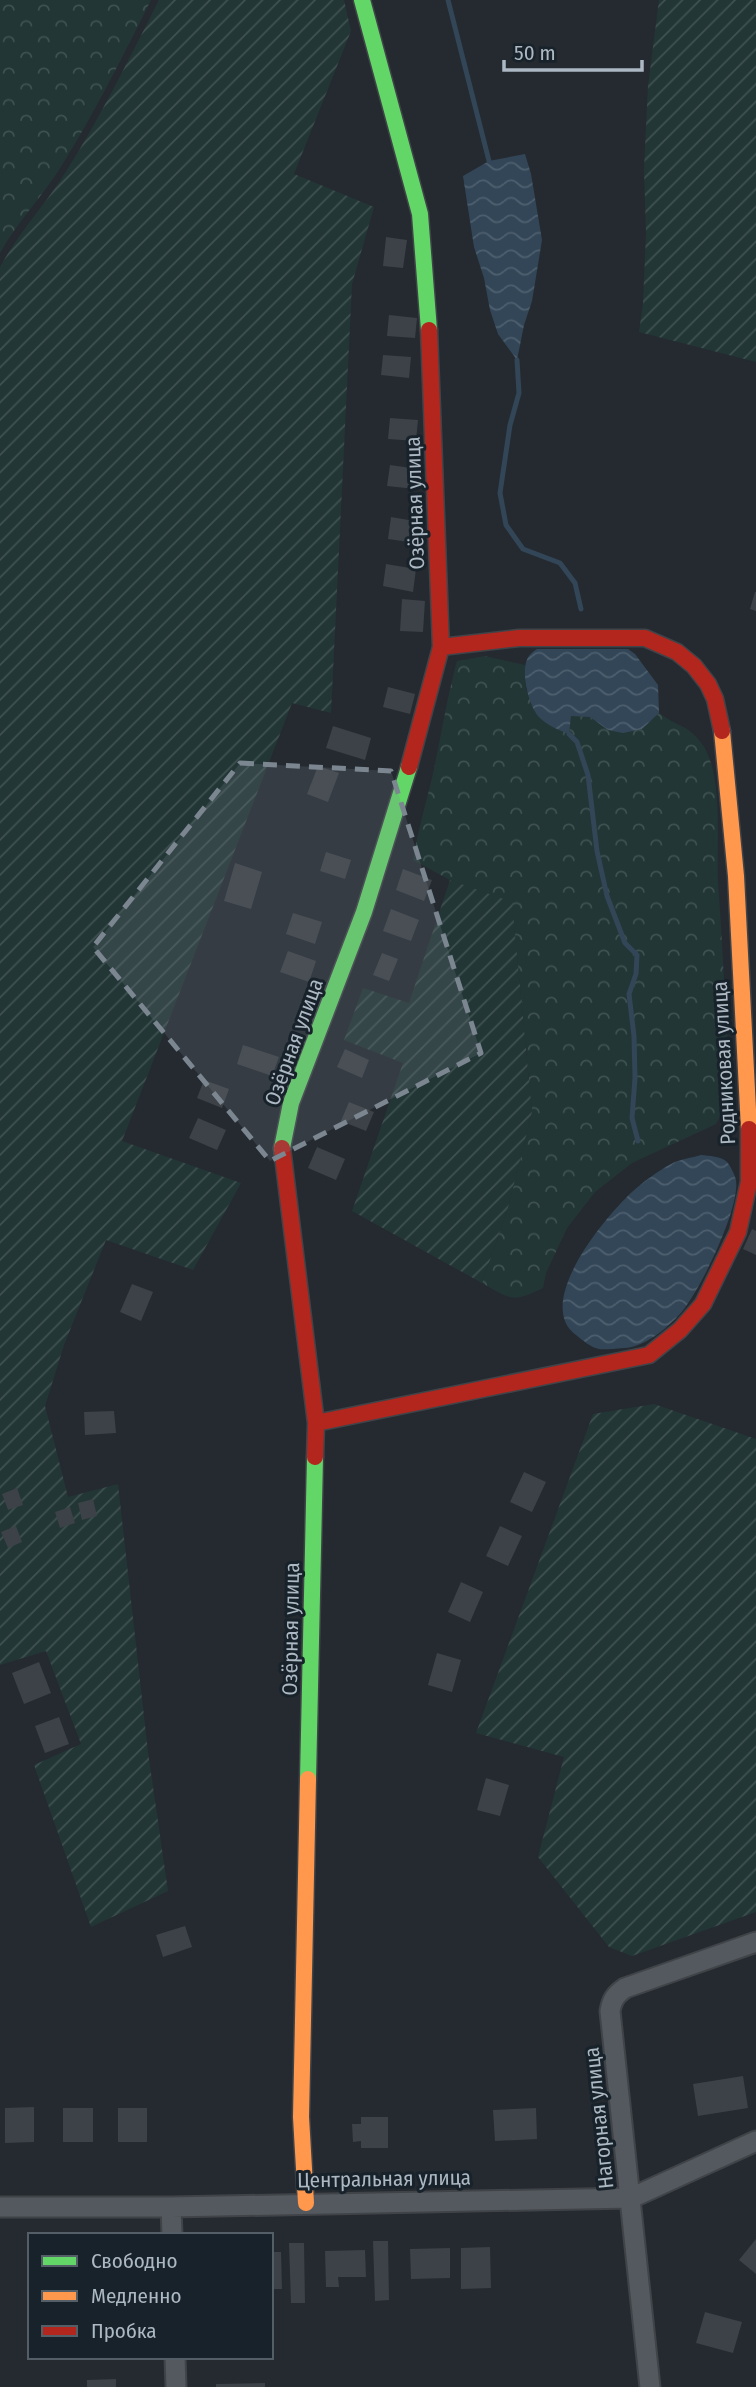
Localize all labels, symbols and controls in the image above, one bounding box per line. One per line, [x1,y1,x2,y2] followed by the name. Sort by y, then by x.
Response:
[504,28,642,72] scale bar
[514,40,556,66] text: 50 m
[400,436,430,570] street label: Озёрная улица
[259,975,329,1109] street label: Озёрная улица
[707,981,741,1145] street label: Родниковая улица
[277,1562,305,1696] street label: Озёрная улица
[579,2046,619,2190] street label: Нагорная улица
[297,2164,471,2194] street label: Центральная улица
[28,2233,273,2359] legend
[91,2248,177,2274] text: Свободно
[91,2283,181,2309] text: Медленно
[91,2318,157,2344] text: Пробка

